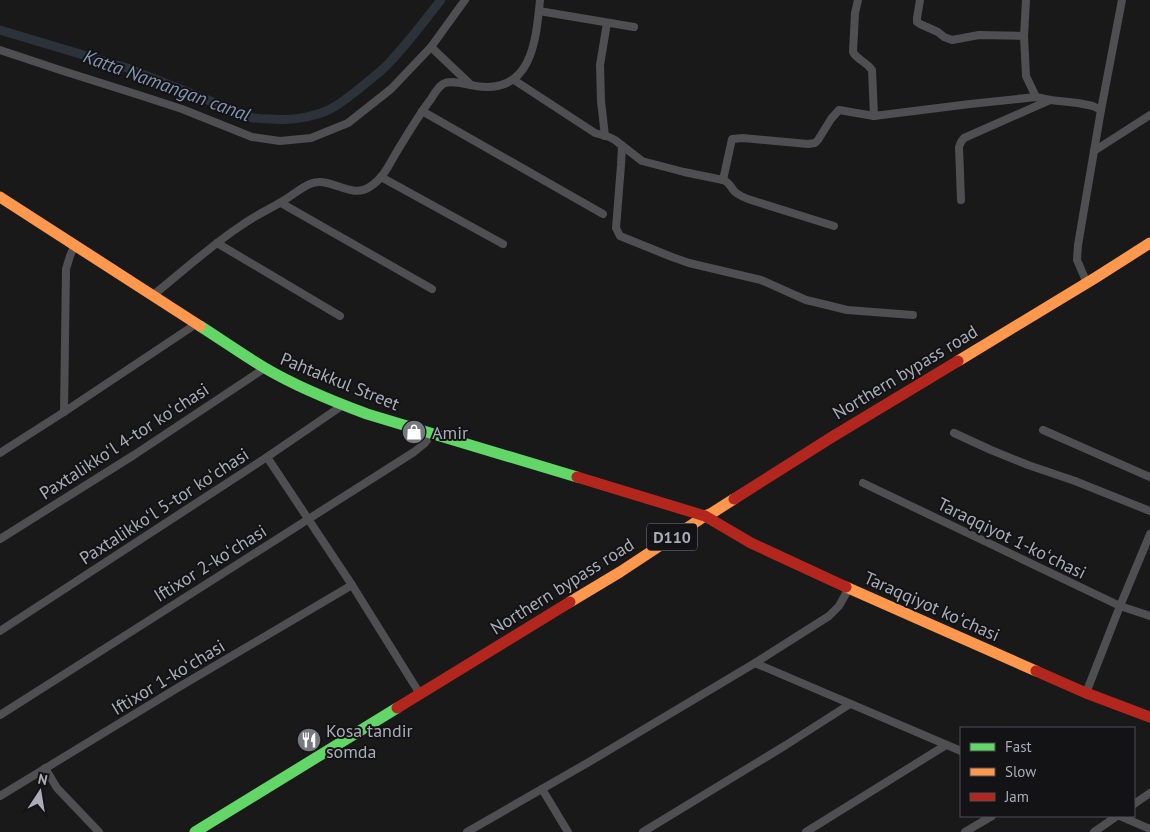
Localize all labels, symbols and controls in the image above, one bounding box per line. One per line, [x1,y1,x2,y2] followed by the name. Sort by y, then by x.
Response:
[80,44,254,126] water label: Katta Namangan canal
[828,320,982,424] street label: Northern bypass road
[277,347,403,415] street label: Pahtakkul Street
[35,378,213,504] street label: Paxtalikkoʻl 4-tor koʻchasi
[401,419,427,445] shop icon: Amir
[432,421,468,444] place label: Amir
[75,443,253,569] street label: Paxtalikkoʻl 5-tor koʻchasi
[934,492,1090,584] street label: Taraqqiyot 1-koʻchasi
[149,519,271,607] street label: Iftixor 2-koʻchasi
[647,524,697,550] road number: D110
[486,532,638,640] street label: Northern bypass road
[860,566,1004,646] street label: Taraqqiyot koʻchasi
[107,634,229,720] street label: Iftixor 1-koʻchasi
[326,719,413,763] place label: Kosa tandir somda
[296,727,322,753] restaurant icon: Kosa tandir somda
[960,727,1135,817] legend
[1005,737,1032,756] text: Fast
[1005,762,1036,781] text: Slow
[15,767,65,817] north arrow
[36,770,49,789] text: N
[1004,787,1029,806] text: Jam

